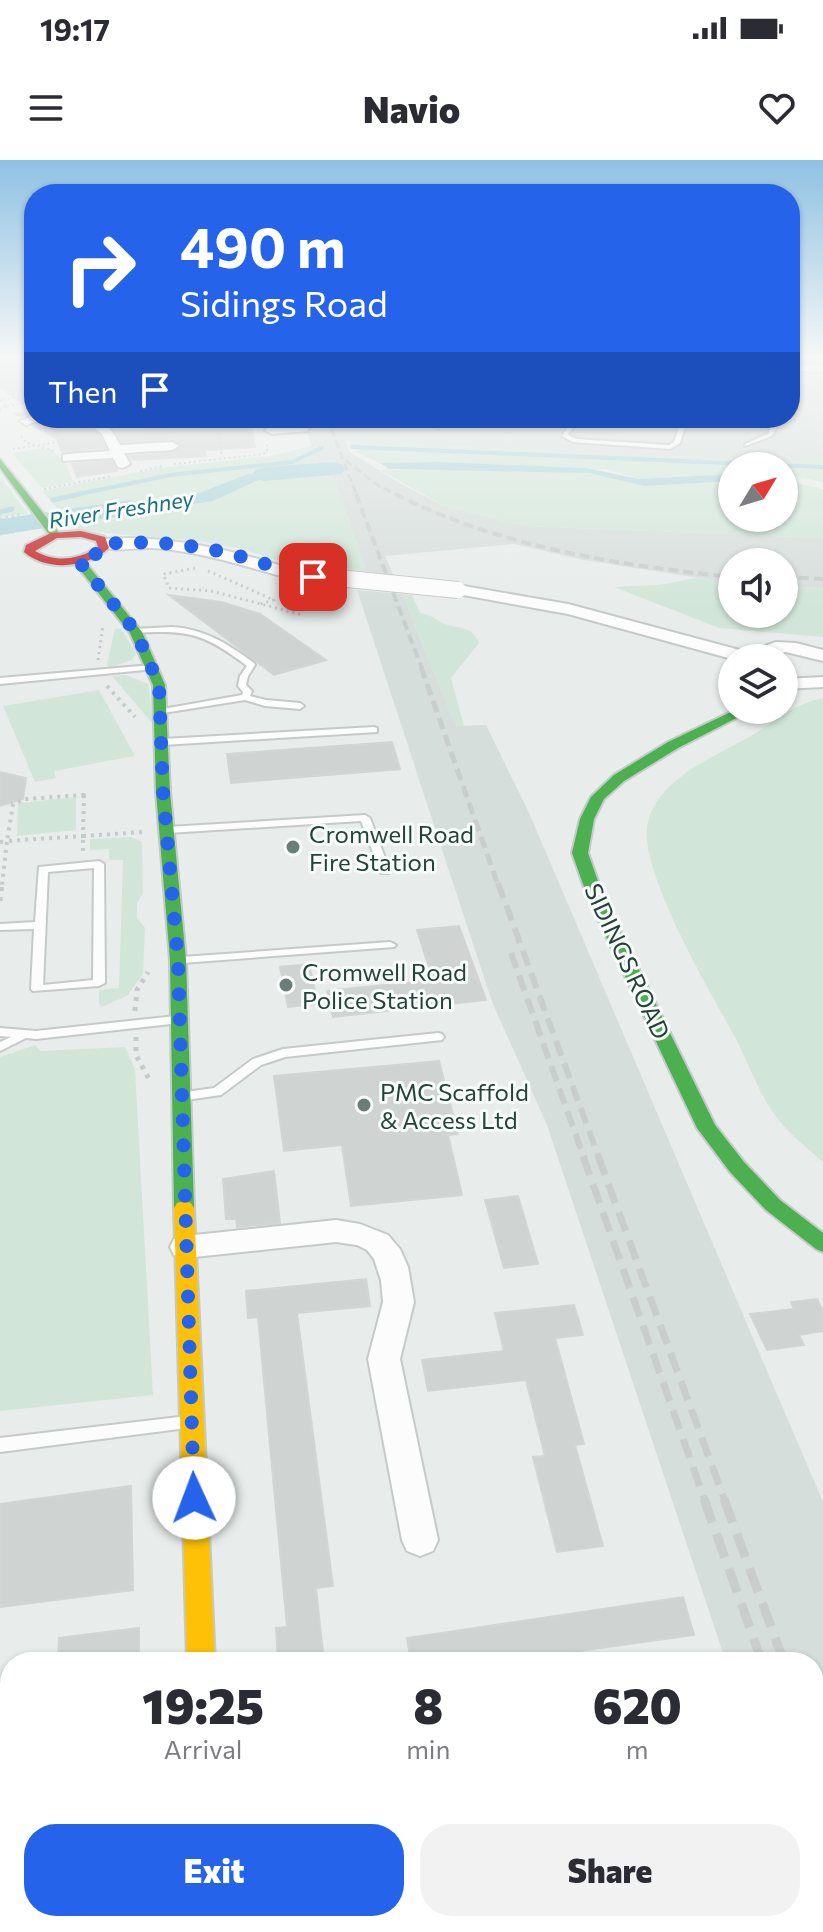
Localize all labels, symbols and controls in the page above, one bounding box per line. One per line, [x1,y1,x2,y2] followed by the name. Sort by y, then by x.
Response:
[40,10,110,47] text: 19:17
[24,86,68,130] icon: menu
[363,86,460,130] text: Navio
[755,86,799,130] icon: heart
[180,211,346,280] text: 490 m
[48,216,152,320] icon: right
[180,280,388,324] text: Sidings Road
[133,368,177,412] icon: arrive
[48,372,117,409] text: Then
[718,452,798,532] north arrow
[718,452,798,724] map controls
[47,484,196,534] water label: River Freshney
[279,543,347,611] pin
[718,548,798,628] button: sound
[291,555,335,599] icon: arrive
[718,644,798,724] button: layers
[309,819,474,876] place label: Cromwell Road Fire Station
[284,838,302,856] marker: Cromwell Road Fire Station
[579,879,677,1043] street label: SIDINGS ROAD
[302,957,467,1014] place label: Cromwell Road Police Station
[277,976,295,994] marker: Cromwell Road Police Station
[380,1077,529,1134] place label: PMC Scaffold & Access Ltd
[355,1096,373,1114] marker: PMC Scaffold & Access Ltd
[152,1456,236,1540] position arrow
[142,1675,264,1734] text: 19:25
[413,1675,443,1734] text: 8
[593,1675,682,1734] text: 620
[164,1733,242,1764] text: Arrival
[406,1733,450,1764] text: min
[626,1733,649,1764] text: m
[24,1824,404,1916] button: Exit
[420,1824,800,1916] button: Share

